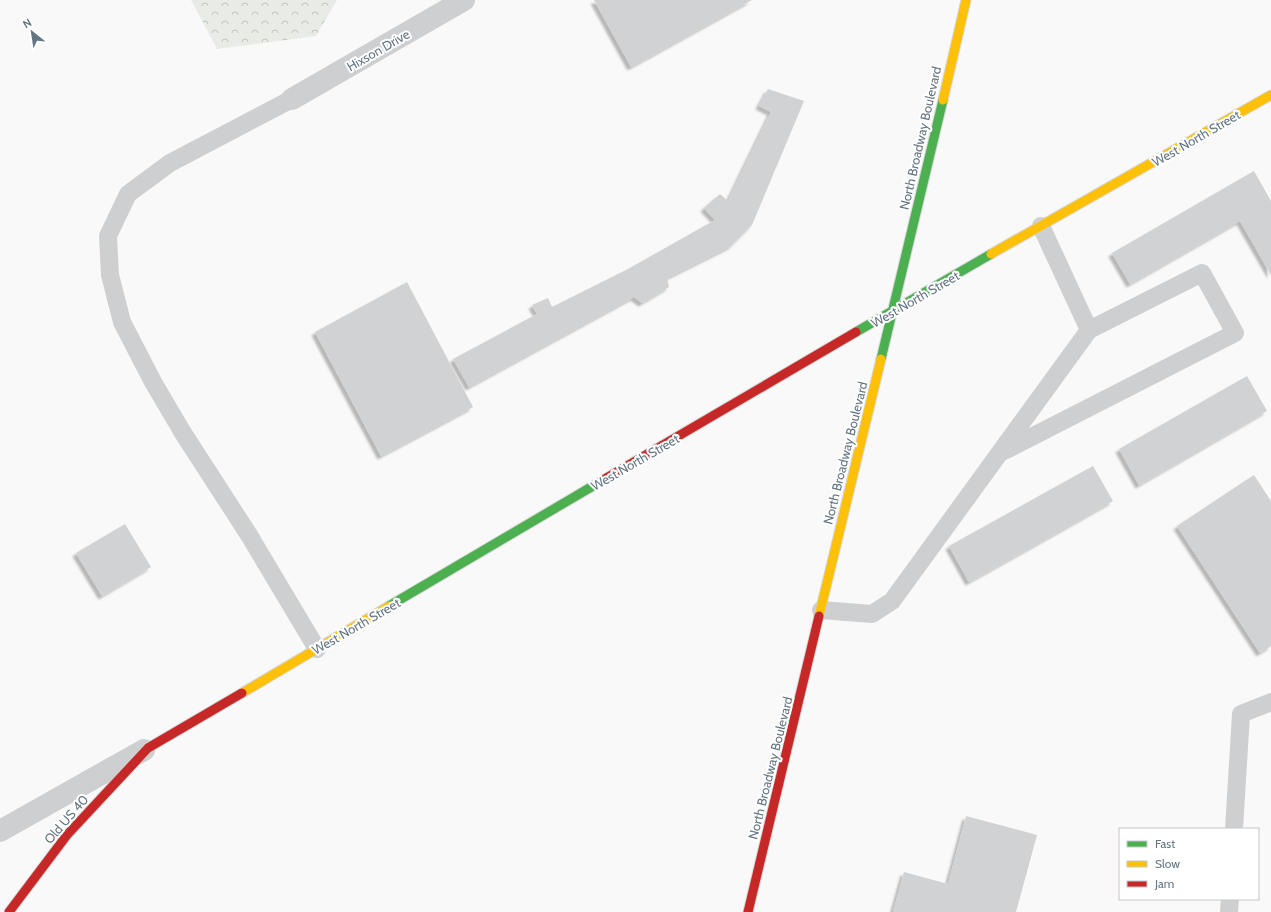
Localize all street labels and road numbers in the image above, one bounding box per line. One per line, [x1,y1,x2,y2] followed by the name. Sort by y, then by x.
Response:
[344,25,413,74] street label: Hixson Drive
[896,65,944,211] street label: North Broadway Boulevard
[1149,106,1243,170] street label: West North Street
[868,267,962,331] street label: West North Street
[819,380,871,526] street label: North Broadway Boulevard
[588,430,682,494] street label: West North Street
[309,594,403,658] street label: West North Street
[744,695,796,841] street label: North Broadway Boulevard
[40,791,92,847] street label: Old US 40

